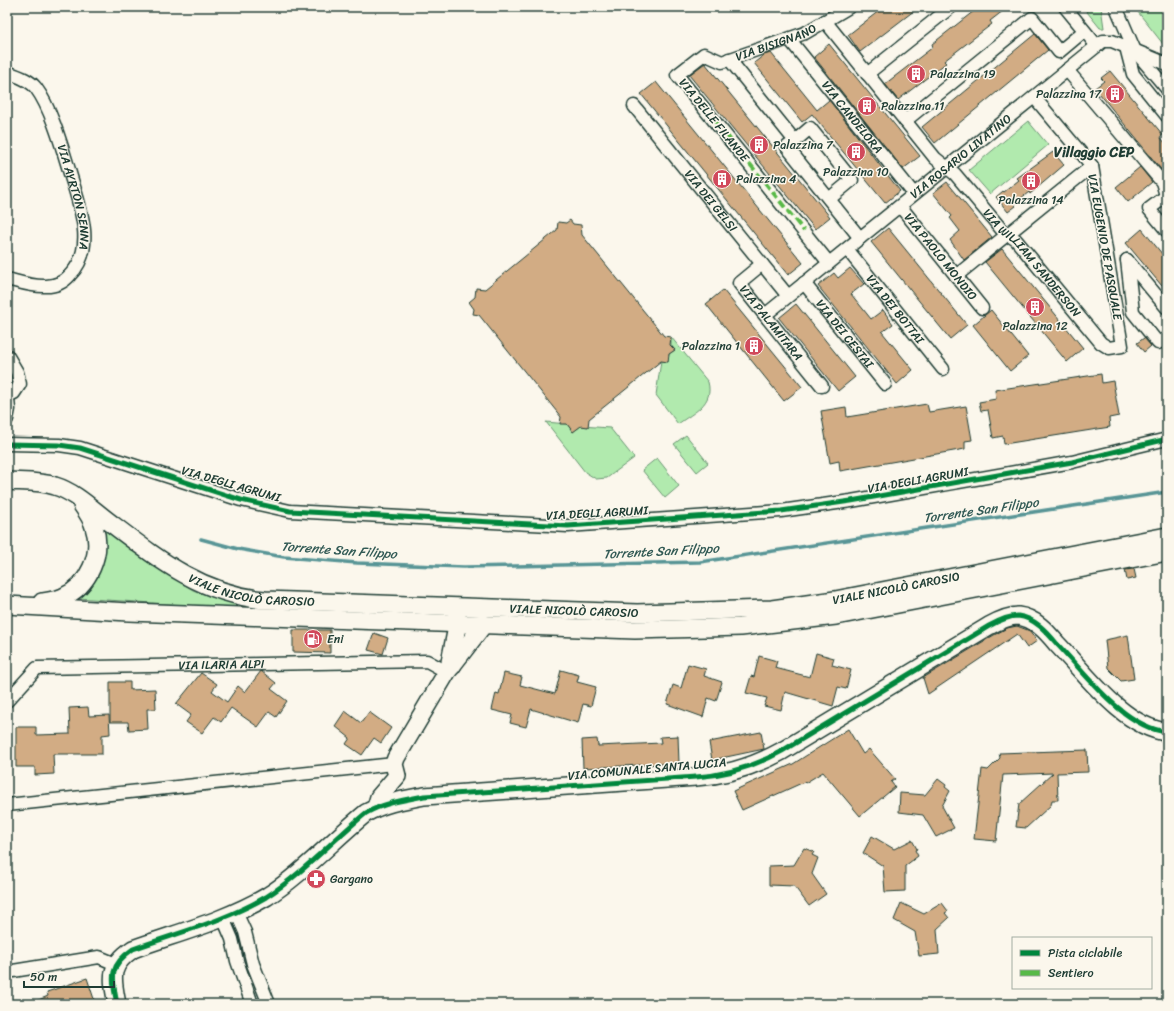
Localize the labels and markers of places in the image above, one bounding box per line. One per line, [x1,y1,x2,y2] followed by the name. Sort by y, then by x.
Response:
[905,63,927,85] building icon: Palazzina 19
[930,63,996,85] place label: Palazzina 19
[1036,83,1102,105] place label: Palazzina 17
[1104,83,1126,105] building icon: Palazzina 17
[856,95,878,117] building icon: Palazzina 11
[881,95,944,117] place label: Palazzina 11
[748,134,770,156] building icon: Palazzina 7
[773,134,834,156] place label: Palazzina 7
[845,141,867,163] building icon: Palazzina 10
[823,161,889,183] place label: Palazzina 10
[711,168,733,190] building icon: Palazzina 4
[736,168,797,190] place label: Palazzina 4
[1020,170,1042,192] building icon: Palazzina 14
[998,189,1064,211] place label: Palazzina 14
[1024,296,1046,318] building icon: Palazzina 12
[1002,315,1068,337] place label: Palazzina 12
[682,335,740,357] place label: Palazzina 1
[743,335,765,357] building icon: Palazzina 1
[302,628,324,650] fuel station icon: Eni
[327,628,344,650] place label: Eni
[305,868,327,890] pharmacy icon: Gargano
[330,868,373,890] place label: Gargano

